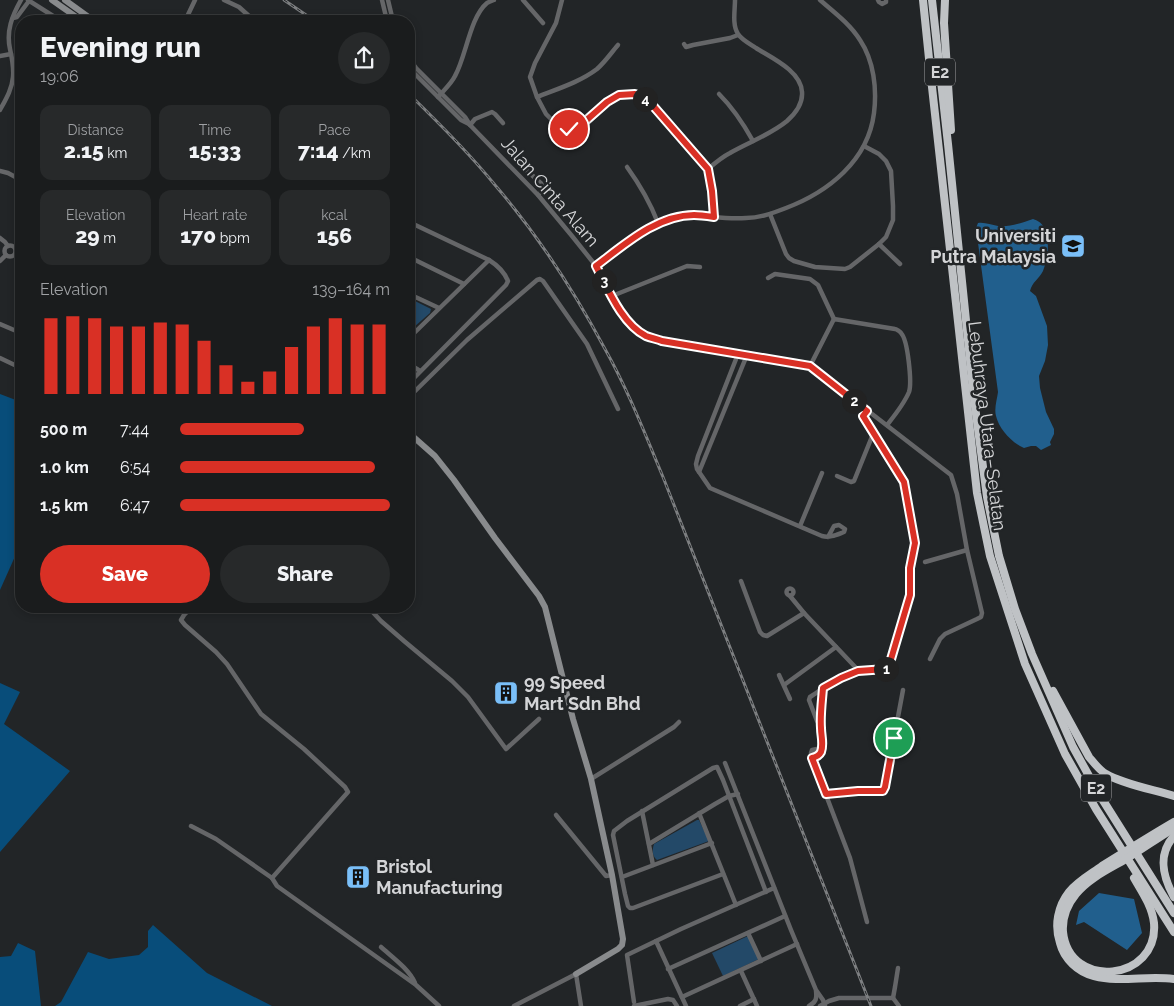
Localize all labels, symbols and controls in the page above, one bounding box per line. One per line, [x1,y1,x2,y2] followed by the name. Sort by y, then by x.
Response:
[40,31,201,64] text: Evening run
[338,32,390,84] button: share
[925,58,955,86] road number: E2
[40,67,79,86] text: 19:06
[632,86,658,112] pin: 4
[642,91,650,107] text: 4
[548,108,590,150] pin
[555,115,583,143] icon: check
[68,122,124,138] text: Distance
[199,122,231,138] text: Time
[318,122,350,138] text: Pace
[497,133,604,251] street label: Jalan Cinta Alam
[64,138,104,163] text: 2.15
[189,138,241,163] text: 15:33
[298,138,339,163] text: 7:14
[104,145,127,161] text: km
[339,145,371,161] text: /km
[66,207,125,223] text: Elevation
[183,207,247,223] text: Heart rate
[321,207,347,223] text: kcal
[75,223,100,248] text: 29
[180,223,216,248] text: 170
[317,223,352,248] text: 156
[930,225,1056,267] place label: Universiti Putra Malaysia
[100,230,116,246] text: m
[216,230,250,246] text: bpm
[1060,233,1086,259] school or university icon: Universiti Putra Malaysia
[592,268,616,294] pin: 3
[601,273,608,289] text: 3
[40,280,108,299] text: Elevation
[312,280,390,299] text: 139–164 m
[964,320,1011,532] street label: Lebuhraya Utara–Selatan
[842,388,866,414] pin: 2
[851,393,858,409] text: 2
[40,420,87,439] text: 500 m
[120,420,149,439] text: 7:44
[40,458,89,477] text: 1.0 km
[120,458,150,477] text: 6:54
[40,496,88,515] text: 1.5 km
[120,496,150,515] text: 6:47
[40,545,210,603] button: Save
[220,545,390,603] button: Share
[874,656,898,682] pin: 1
[883,661,890,677] text: 1
[524,672,641,714] place label: 99 Speed Mart Sdn Bhd
[493,680,519,706] building icon: 99 Speed Mart Sdn Bhd
[873,717,915,759] pin
[880,724,908,752] icon: arrive
[1081,774,1111,801] road number: E2
[376,856,503,898] place label: Bristol Manufacturing
[345,864,371,890] building icon: Bristol Manufacturing

